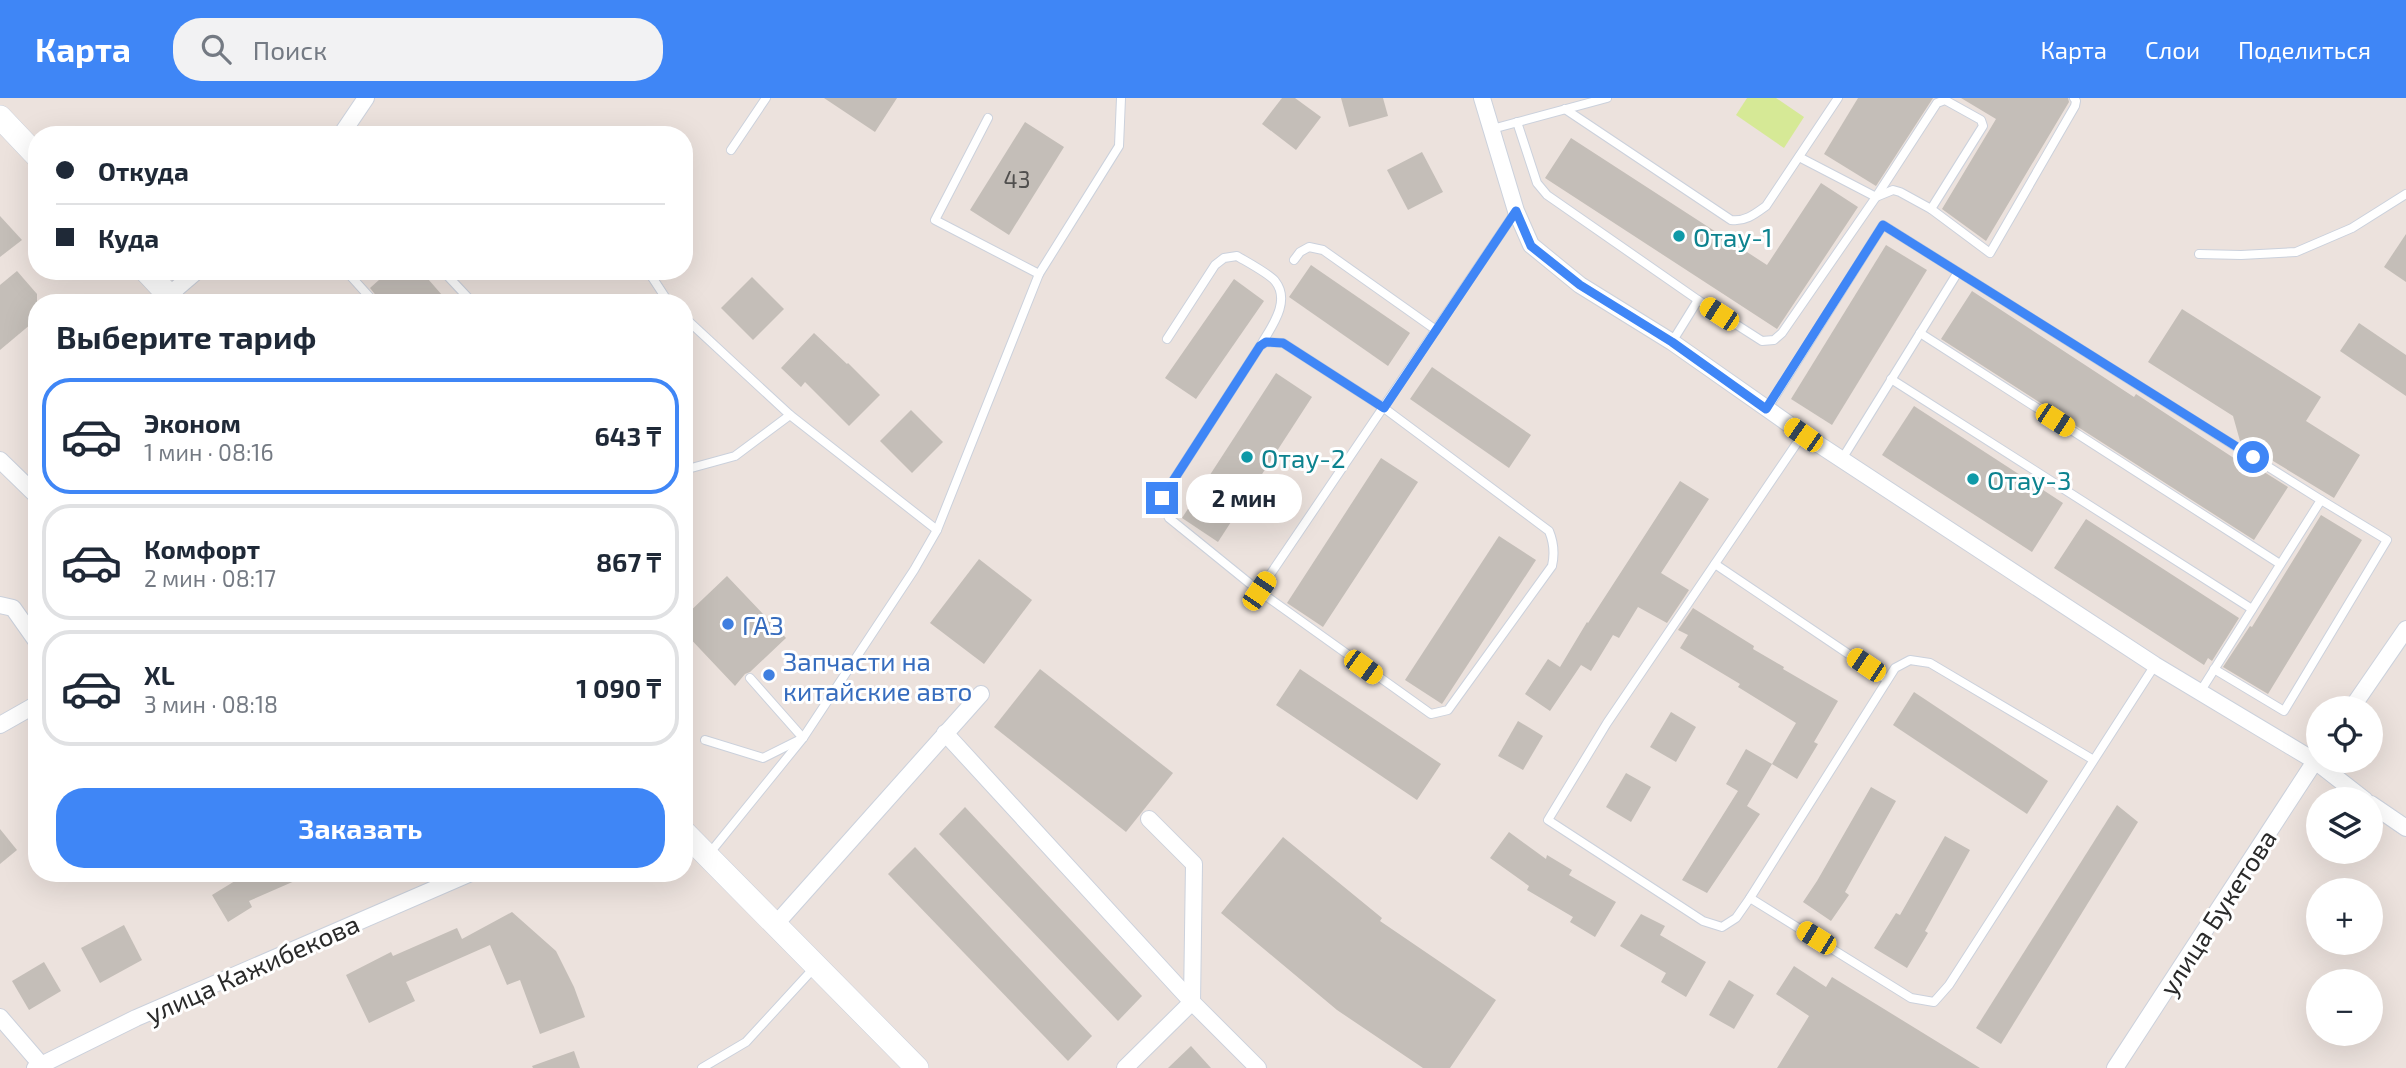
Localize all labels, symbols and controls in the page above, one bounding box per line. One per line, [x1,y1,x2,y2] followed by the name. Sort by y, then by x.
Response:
[173,18,663,81] search box
[35,29,131,69] text: Карта
[197,30,235,68] icon: search
[253,34,327,65] text: Поиск
[2040,35,2107,64] text: Карта
[2145,35,2200,64] text: Слои
[2238,35,2371,64] text: Поделиться
[98,155,189,186] text: Откуда
[1004,165,1030,193] house number: 43
[1693,221,1772,253] place label: Отау-1
[98,222,159,253] text: Куда
[1671,228,1687,244] marker: Отау-1
[1696,294,1743,334] car
[56,317,316,355] text: Выберите тариф
[2032,400,2079,440] car
[60,405,123,468] icon: car
[144,407,241,438] text: Эконом
[1780,414,1827,456] car
[595,420,661,451] text: 643 ₸
[144,438,274,466] text: 1 мин · 08:16
[2237,441,2269,473] route start
[1261,442,1346,474] place label: Отау-2
[1239,449,1255,465] marker: Отау-2
[1987,464,2071,496] place label: Отау-3
[1965,471,1981,487] marker: Отау-3
[1186,474,1302,522] callout: 2 мин
[1146,482,1178,514] route end
[1212,484,1276,512] text: 2 мин
[60,531,123,594] icon: car
[144,533,260,564] text: Комфорт
[596,546,661,577] text: 867 ₸
[144,564,276,592] text: 2 мин · 08:17
[1239,568,1280,614] car
[742,609,784,640] place label: ГАЗ
[720,616,736,632] marker: ГАЗ
[783,645,972,706] place label: Запчасти на китайские авто
[1843,645,1890,685] car
[1340,646,1387,688] car
[60,657,123,720] icon: car
[144,659,175,690] text: XL
[761,667,777,683] marker: Запчасти на китайские авто
[576,672,661,703] text: 1 090 ₸
[144,690,278,718] text: 3 мин · 08:18
[2306,696,2383,1046] map controls
[2306,696,2383,773] button: locate
[2306,787,2383,864] button: layers
[56,788,665,868] button: Заказать
[2152,823,2283,1001] street label: улица Букетова
[2306,878,2383,955] button: +
[140,907,364,1030] street label: улица Кажибекова
[1793,918,1840,958] car
[2306,969,2383,1046] button: −

